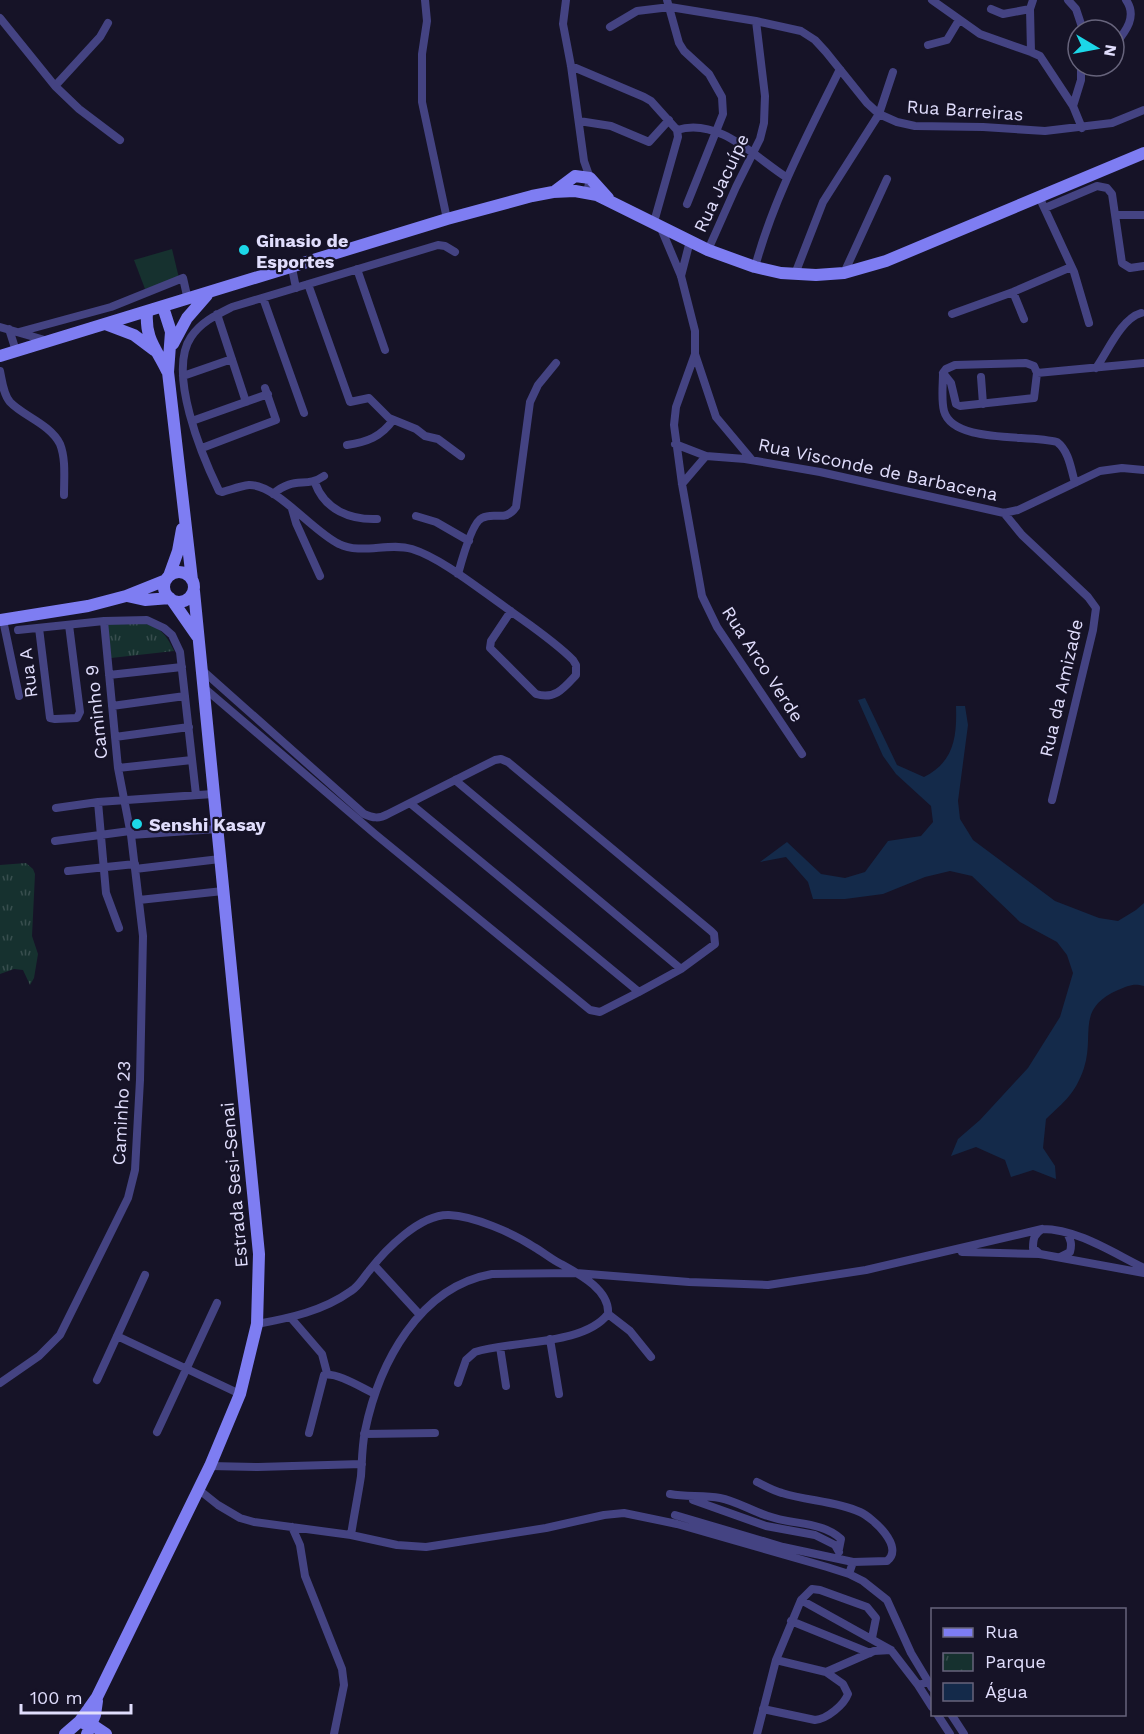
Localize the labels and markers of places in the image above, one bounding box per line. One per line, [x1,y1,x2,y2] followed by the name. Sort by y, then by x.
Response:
[256,230,348,272] place label: Ginasio de Esportes
[237,243,251,257] marker: Ginasio de Esportes
[149,814,267,835] place label: Senshi Kasay
[130,817,144,831] marker: Senshi Kasay

